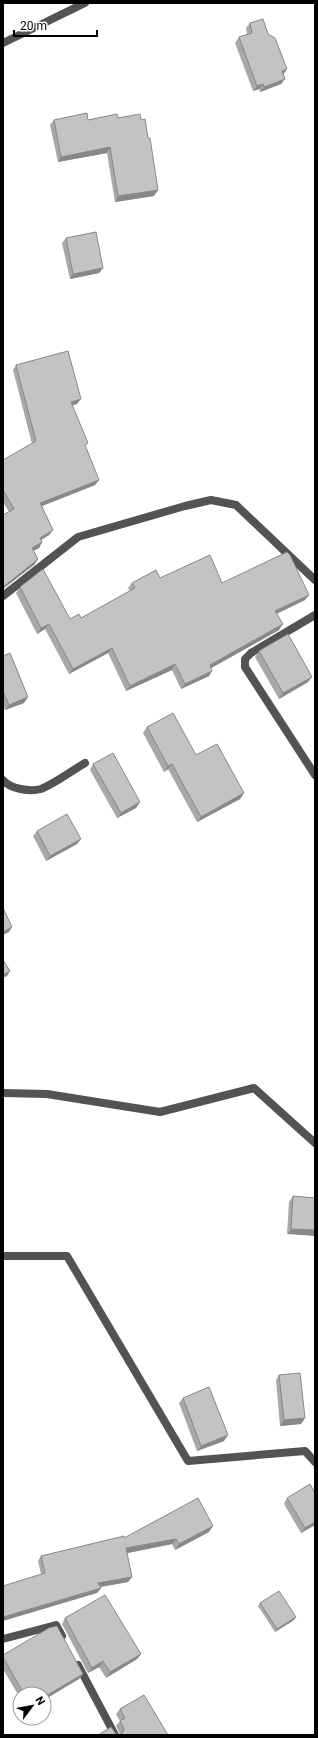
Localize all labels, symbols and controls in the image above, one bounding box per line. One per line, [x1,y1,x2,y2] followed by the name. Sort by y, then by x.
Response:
[14,12,97,38] scale bar
[20,19,47,33] text: 20 m
[12,1686,52,1726] north arrow
[32,1694,48,1708] text: N

